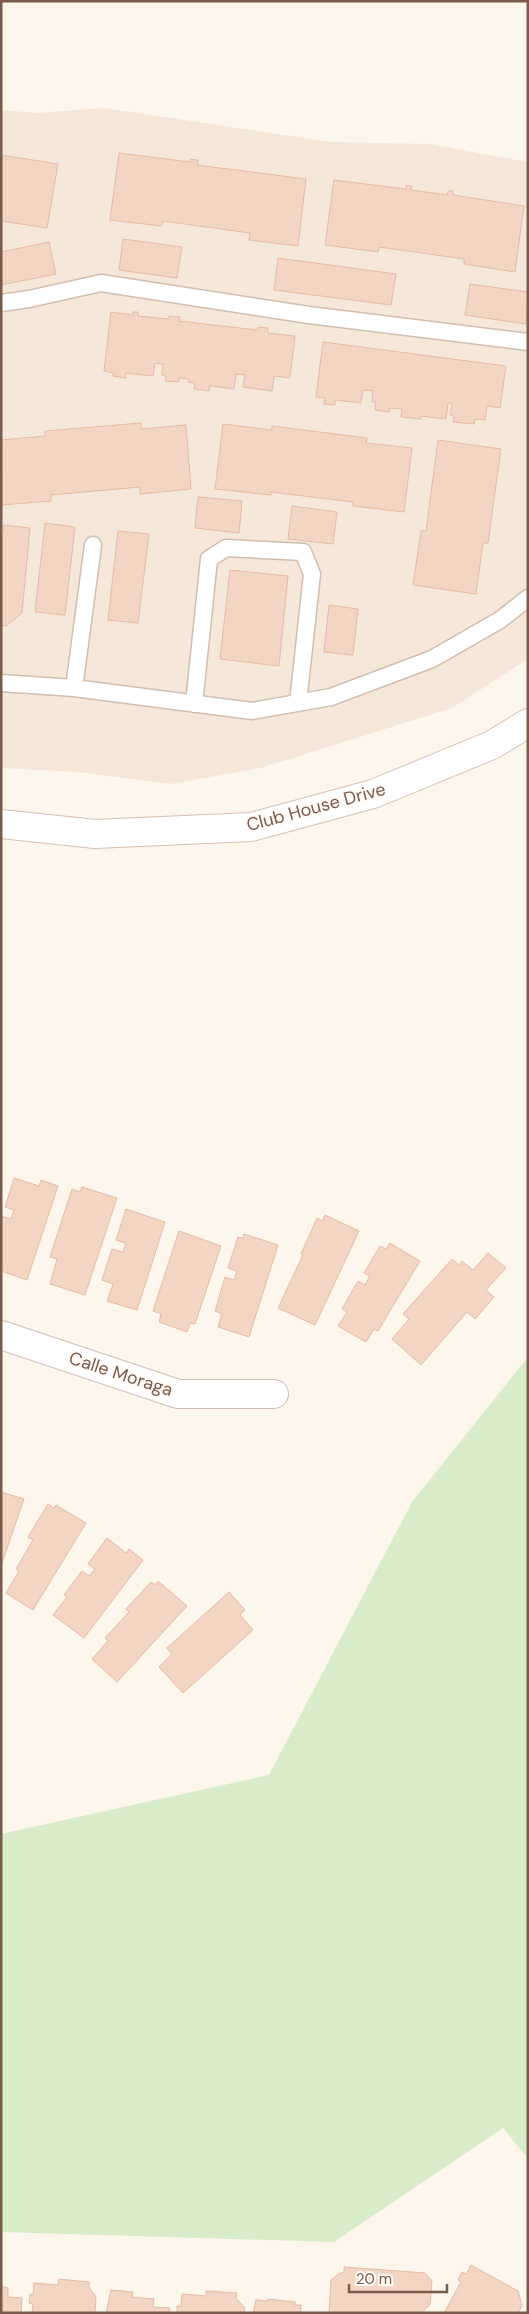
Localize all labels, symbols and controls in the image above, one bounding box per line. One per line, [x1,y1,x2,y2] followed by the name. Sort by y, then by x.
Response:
[244,777,388,837] street label: Club House Drive
[66,1346,176,1402] street label: Calle Moraga
[349,2262,446,2294] scale bar
[356,2269,392,2289] text: 20 m

